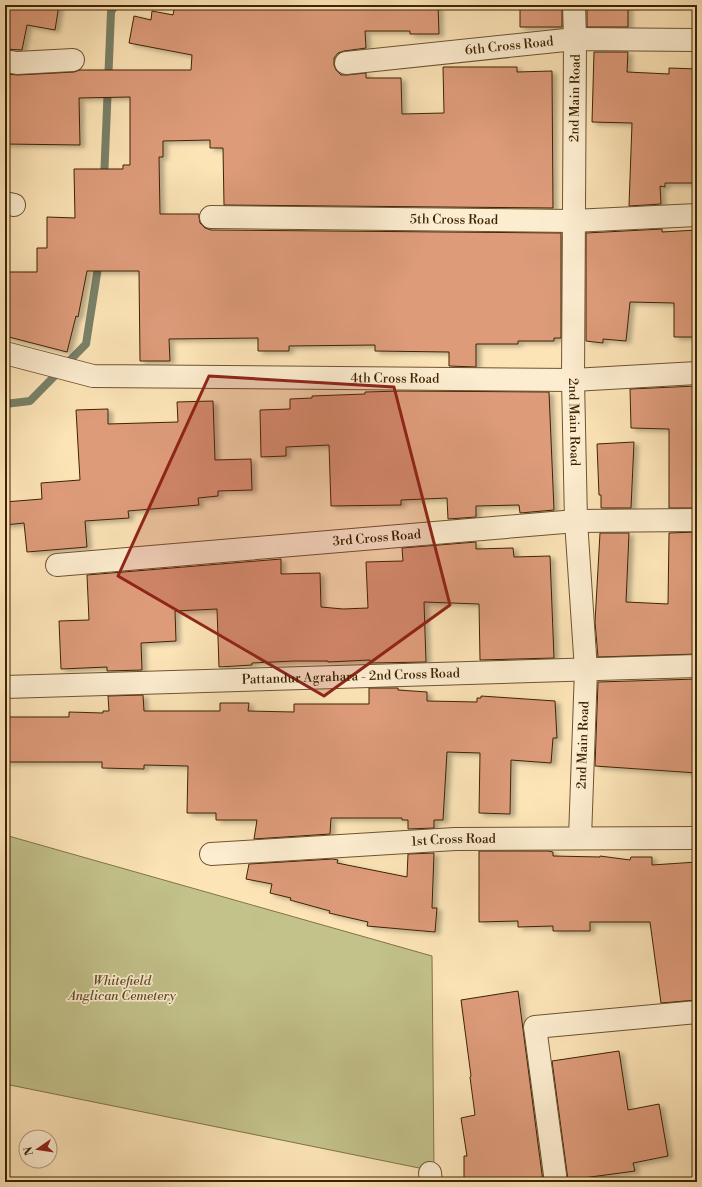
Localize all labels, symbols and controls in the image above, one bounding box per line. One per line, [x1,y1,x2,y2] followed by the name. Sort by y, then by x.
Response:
[464,33,555,59] street label: 6th Cross Road
[566,53,584,142] street label: 2nd Main Road
[410,211,499,228] street label: 5th Cross Road
[350,370,440,387] street label: 4th Cross Road
[565,378,583,467] street label: 2nd Main Road
[332,526,422,550] street label: 3rd Cross Road
[241,665,461,688] street label: Pattandur Agrahara - 2nd Cross Road
[573,700,593,789] street label: 2nd Main Road
[411,831,497,850] street label: 1st Cross Road
[66,973,176,1004] park label: Whitefield Anglican Cemetery
[18,1129,58,1169] north arrow
[21,1145,37,1157] text: N

